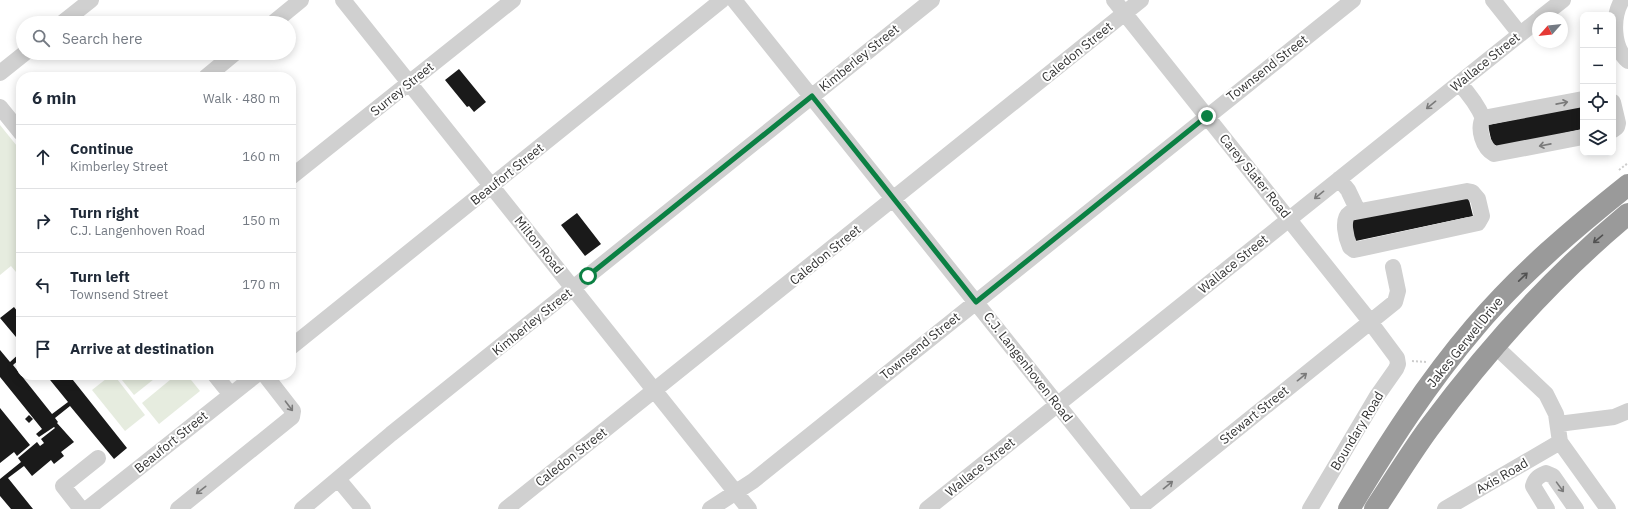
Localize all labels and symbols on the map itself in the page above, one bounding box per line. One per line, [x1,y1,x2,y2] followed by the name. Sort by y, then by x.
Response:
[1532,12,1568,48] north arrow
[1038,18,1116,86] street label: Caledon Street
[816,21,902,95] street label: Kimberley Street
[1447,29,1523,95] street label: Wallace Street
[1223,31,1311,105] street label: Townsend Street
[367,58,437,120] street label: Surrey Street
[1555,98,1568,106] one-way arrow
[1426,101,1437,110] one-way arrow
[1198,107,1216,125] route end
[1216,130,1294,222] street label: Carey Slater Road
[467,139,547,209] street label: Beaufort Street
[1539,141,1552,149] one-way arrow
[1313,191,1324,200] one-way arrow
[511,213,567,277] street label: Milton Road
[786,221,864,289] street label: Caledon Street
[1195,231,1271,297] street label: Wallace Street
[1593,234,1603,243] one-way arrow
[579,267,597,285] route start
[1518,272,1528,282] one-way arrow
[489,285,575,359] street label: Kimberley Street
[1423,293,1507,391] street label: Jakes Gerwel Drive
[876,308,964,384] street label: Townsend Street
[980,309,1076,425] street label: C.J. Langenhoven Road
[1297,372,1308,381] one-way arrow
[1216,382,1292,448] street label: Stewart Street
[1327,388,1387,474] street label: Boundary Road
[285,400,293,411] one-way arrow
[131,407,211,477] street label: Beaufort Street
[532,424,610,490] street label: Caledon Street
[942,434,1018,500] street label: Wallace Street
[1473,454,1531,498] street label: Axis Road
[1163,480,1174,489] one-way arrow
[1556,481,1564,492] one-way arrow
[196,486,207,495] one-way arrow

